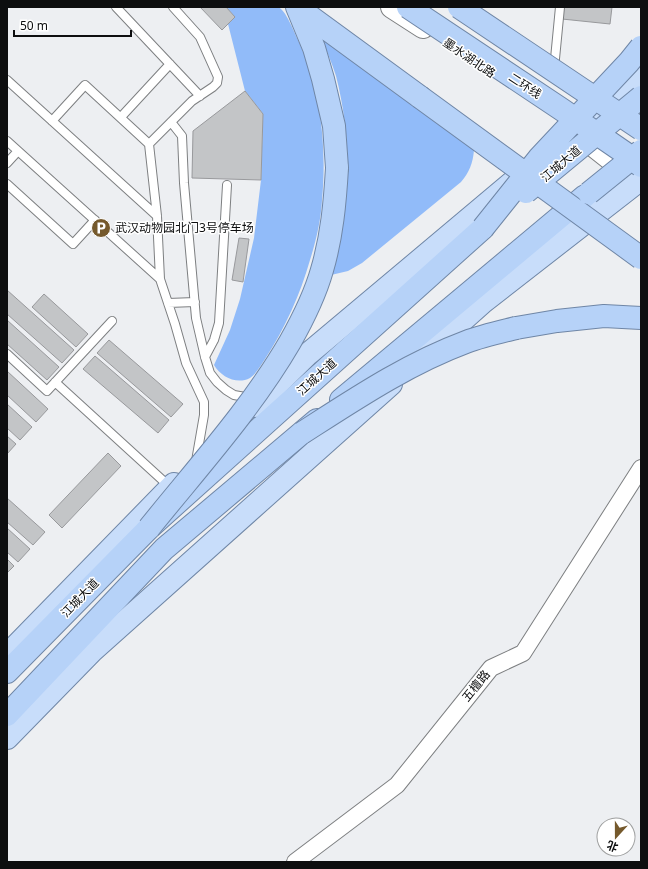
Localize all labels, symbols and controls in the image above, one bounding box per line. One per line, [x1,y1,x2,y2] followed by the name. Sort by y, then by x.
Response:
[14,12,131,38] scale bar
[20,17,48,34] text: 50 m
[440,34,499,81] street label: 墨水湖北路
[506,69,545,103] street label: 二环线
[537,142,585,186] street label: 江城大道
[90,217,112,239] parking icon: 武汉动物园北门3号停车场
[115,219,254,236] place label: 武汉动物园北门3号停车场
[293,354,340,399] street label: 江城大道
[57,574,102,621] street label: 江城大道
[458,666,494,705] street label: 五檀路
[596,817,636,857] north arrow
[604,838,620,856] text: 北

